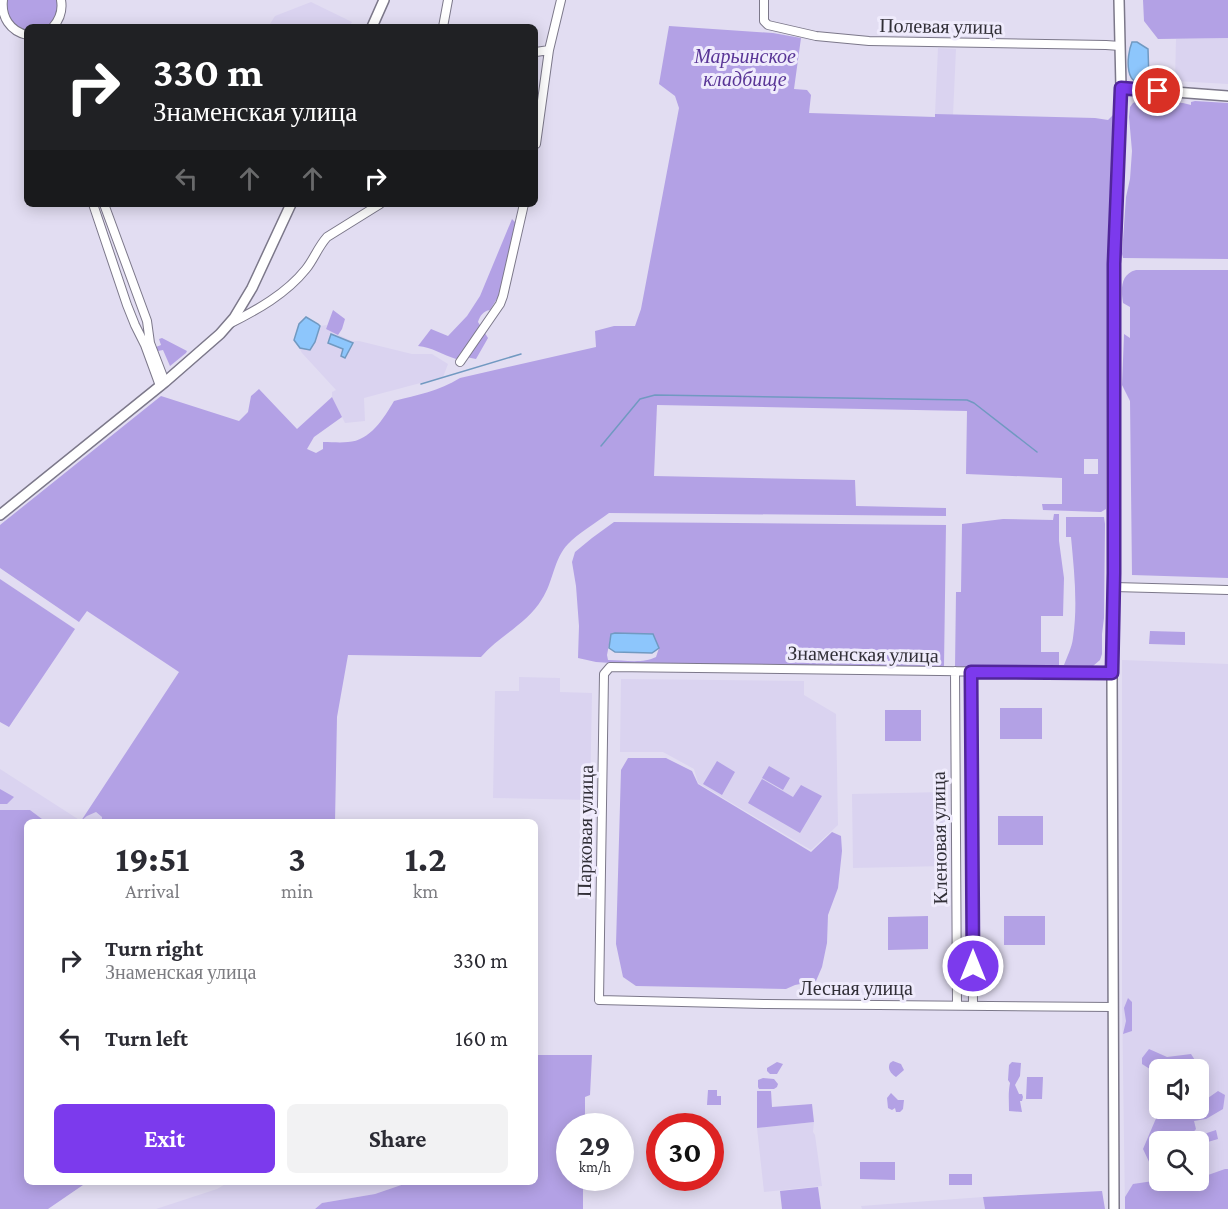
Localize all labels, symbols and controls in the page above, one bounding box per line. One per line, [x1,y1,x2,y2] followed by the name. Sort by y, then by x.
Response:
[879,14,1003,39] street label: Полевая улица
[693,45,796,91] park label: Марьинское кладбище
[54,48,132,126] icon: right
[153,48,263,95] text: 330 m
[1132,65,1183,116] pin
[1141,74,1174,107] icon: arrive
[153,97,357,127] text: Знаменская улица
[170,162,203,195] icon: left
[233,162,266,195] icon: ahead
[296,162,329,195] icon: ahead
[359,162,392,195] icon: right
[787,642,939,667] street label: Знаменская улица
[573,764,598,897] street label: Парковая улица
[927,771,952,905] street label: Кленовая улица
[116,839,190,879] text: 19:51
[288,839,306,879] text: 3
[405,839,446,879] text: 1.2
[125,880,180,902] text: Arrival
[281,880,313,902] text: min
[413,880,438,902] text: km
[941,934,1005,998] position arrow
[105,936,203,961] text: Turn right
[54,944,87,977] icon: right
[453,948,508,973] text: 330 m
[105,961,256,983] text: Знаменская улица
[799,977,913,1000] street label: Лесная улица
[54,1022,87,1055] icon: left
[105,1026,188,1051] text: Turn left
[455,1026,508,1051] text: 160 m
[1149,1059,1209,1191] map controls
[1149,1059,1209,1119] button: sound
[54,1104,275,1173] button: Exit
[287,1104,508,1173] button: Share
[646,1113,724,1191] speed limit sign: 30
[579,1128,611,1161] text: 29
[1149,1131,1209,1191] button: search
[579,1159,611,1175] text: km/h

